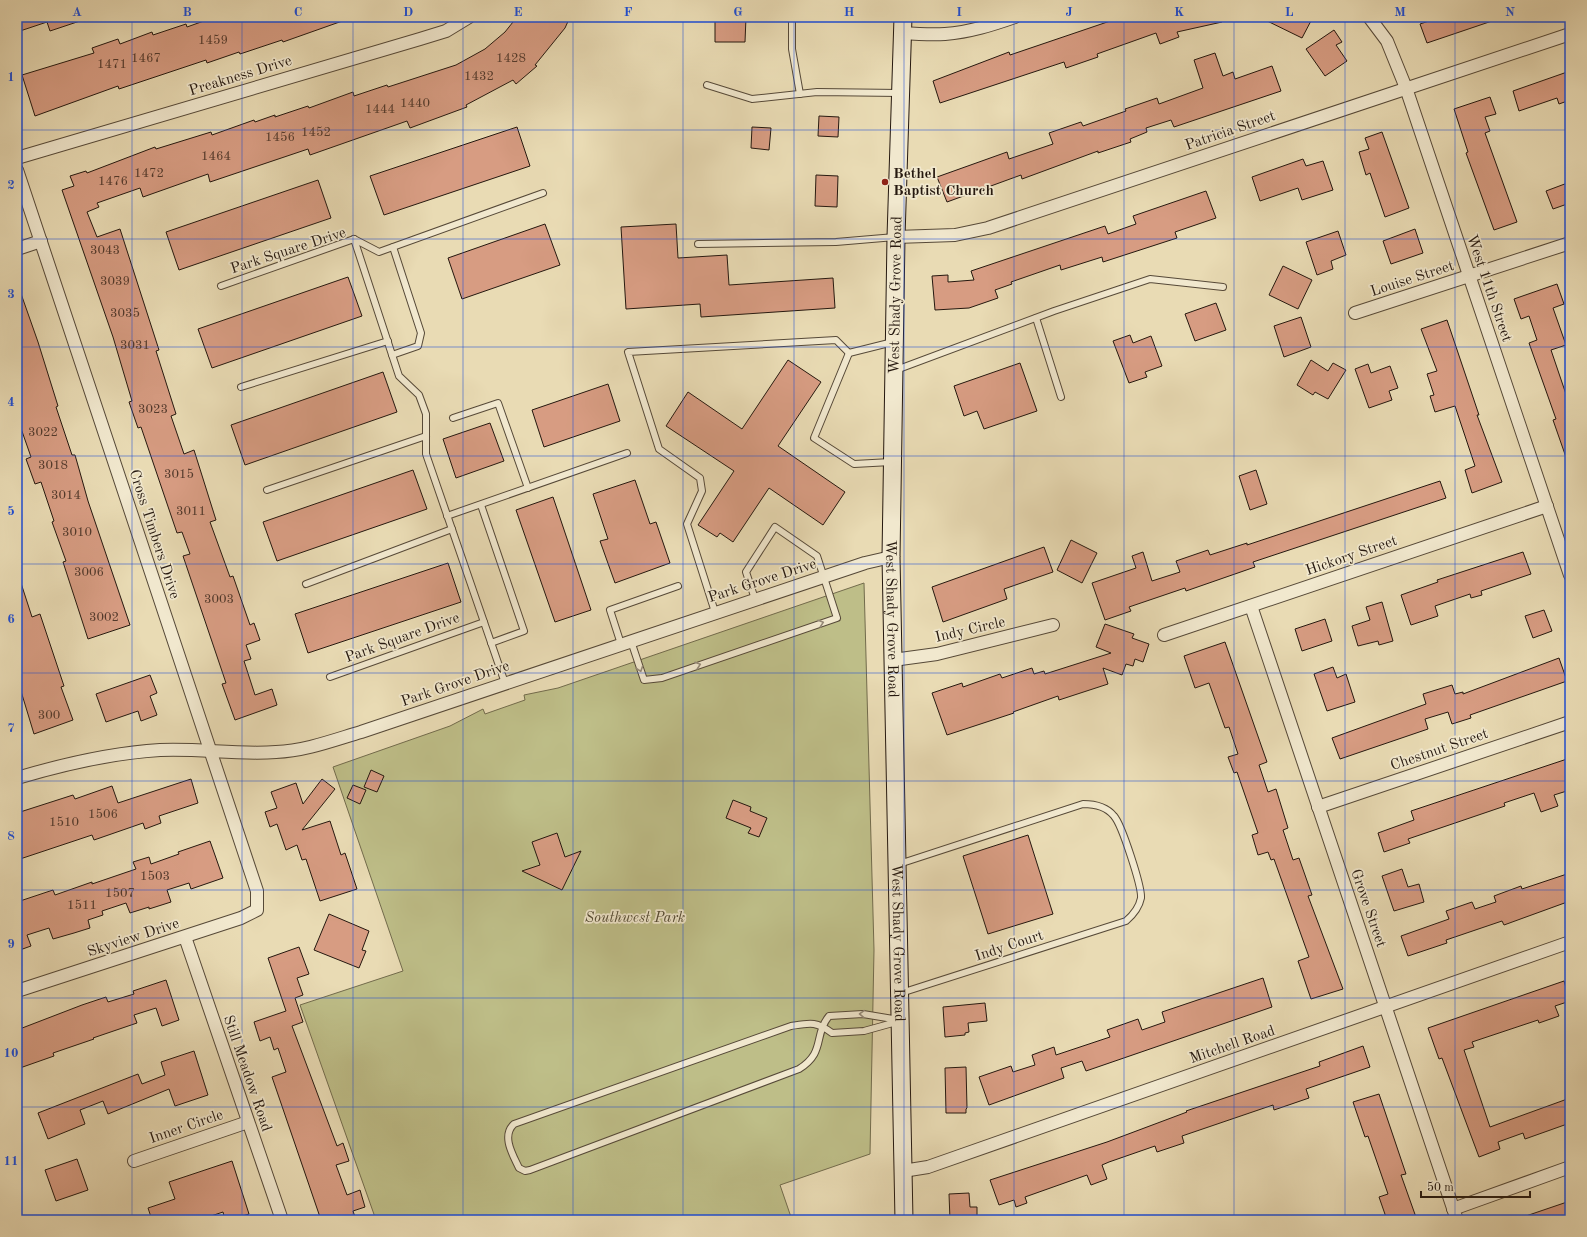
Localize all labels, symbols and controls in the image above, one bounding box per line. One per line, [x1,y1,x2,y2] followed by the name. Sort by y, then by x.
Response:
[72,6,82,19] text: A
[182,6,192,19] text: B
[294,6,302,19] text: C
[403,6,413,19] text: D
[514,6,523,19] text: E
[624,6,633,19] text: F
[733,6,743,19] text: G
[844,6,855,19] text: H
[956,6,962,19] text: I
[1065,6,1073,19] text: J
[1174,6,1184,19] text: K
[1285,6,1294,19] text: L
[1394,6,1406,19] text: M
[1505,6,1515,19] text: N
[198,34,228,47] house number: 1459
[131,52,161,65] house number: 1467
[496,52,526,65] house number: 1428
[187,54,294,99] street label: Preakness Drive
[97,58,127,71] house number: 1471
[464,70,494,83] house number: 1432
[7,71,15,84] text: 1
[400,97,430,110] house number: 1440
[365,103,395,116] house number: 1444
[1183,109,1278,154] street label: Patricia Street
[301,126,331,139] house number: 1452
[265,131,295,144] house number: 1456
[201,150,231,163] house number: 1464
[134,167,164,180] house number: 1472
[893,167,994,199] place label: Bethel Baptist Church
[98,175,128,188] house number: 1476
[880,177,890,187] marker: Bethel Baptist Church
[7,179,15,192] text: 2
[888,216,905,374] street label: West Shady Grove Road
[229,226,348,277] street label: Park Square Drive
[1463,233,1514,344] street label: West 11th Street
[90,244,120,257] house number: 3043
[1369,259,1456,300] street label: Louise Street
[100,275,130,288] house number: 3039
[7,288,15,301] text: 3
[110,307,140,320] house number: 3035
[120,339,150,352] house number: 3031
[7,396,15,409] text: 4
[138,403,168,416] house number: 3023
[28,426,58,439] house number: 3022
[38,459,68,472] house number: 3018
[126,468,182,601] street label: Cross Timbers Drive
[164,468,194,481] house number: 3015
[51,489,81,502] house number: 3014
[7,505,15,518] text: 5
[176,505,206,518] house number: 3011
[62,526,92,539] house number: 3010
[1304,534,1399,579] street label: Hickory Street
[882,540,900,698] street label: West Shady Grove Road
[706,557,819,606] street label: Park Grove Drive
[74,566,104,579] house number: 3006
[204,593,234,606] house number: 3003
[89,611,119,624] house number: 3002
[343,611,462,666] street label: Park Square Drive
[7,613,15,626] text: 6
[934,615,1007,646] street label: Indy Circle
[818,619,825,628] one-way arrow
[400,659,512,710] street label: Park Grove Drive
[695,662,702,670] one-way arrow
[635,665,644,672] one-way arrow
[38,709,60,722] house number: 300
[7,722,15,735] text: 7
[1389,727,1490,774] street label: Chestnut Street
[88,808,118,821] house number: 1506
[49,816,79,829] house number: 1510
[7,830,15,843] text: 8
[888,864,906,1022] street label: West Shady Grove Road
[1347,867,1388,950] street label: Grove Street
[140,870,170,883] house number: 1503
[105,887,135,900] house number: 1507
[67,899,97,912] house number: 1511
[585,911,685,926] park label: Southwest Park
[86,916,181,960] street label: Skyview Drive
[973,928,1045,965] street label: Indy Court
[7,938,15,951] text: 9
[859,1010,865,1019] one-way arrow
[220,1013,274,1134] street label: Still Meadow Road
[1188,1024,1277,1067] street label: Mitchell Road
[3,1047,19,1060] text: 10
[148,1108,225,1147] street label: Inner Circle
[3,1155,19,1168] text: 11
[1421,1173,1530,1199] scale bar
[1427,1181,1454,1194] text: 50 m

